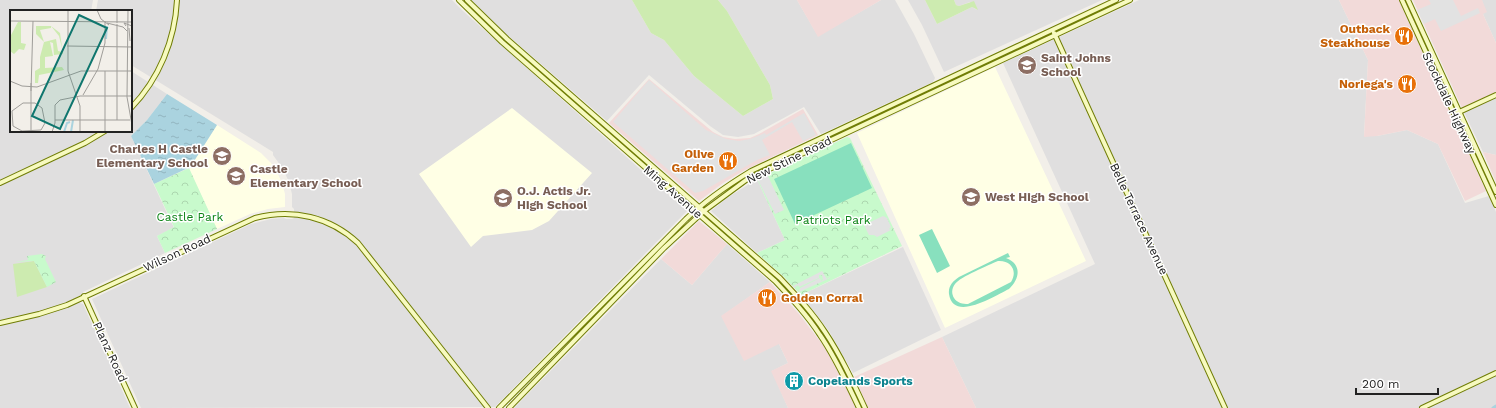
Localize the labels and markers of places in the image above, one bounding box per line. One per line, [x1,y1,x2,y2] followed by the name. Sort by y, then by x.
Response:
[1320,22,1391,50] place label: Outback Steakhouse
[1393,25,1415,47] restaurant icon: Outback Steakhouse
[1041,51,1111,79] place label: Saint Johns School
[1016,54,1038,76] school or university icon: Saint Johns School
[1396,73,1418,95] restaurant icon: Noriega's
[1339,77,1394,91] place label: Noriega's
[96,142,208,170] place label: Charles H Castle Elementary School
[211,145,233,167] school or university icon: Charles H Castle Elementary School
[671,147,714,175] place label: Olive Garden
[717,150,739,172] restaurant icon: Olive Garden
[250,162,362,190] place label: Castle Elementary School
[225,165,247,187] school or university icon: Castle Elementary School
[517,184,591,212] place label: O.J. Actis Jr. High School
[960,186,982,208] school or university icon: West High School
[492,187,514,209] school or university icon: O.J. Actis Jr. High School
[985,190,1089,204] place label: West High School
[756,287,778,309] restaurant icon: Golden Corral
[781,291,863,305] place label: Golden Corral
[783,370,805,392] building icon: Copelands Sports
[808,374,913,388] place label: Copelands Sports

